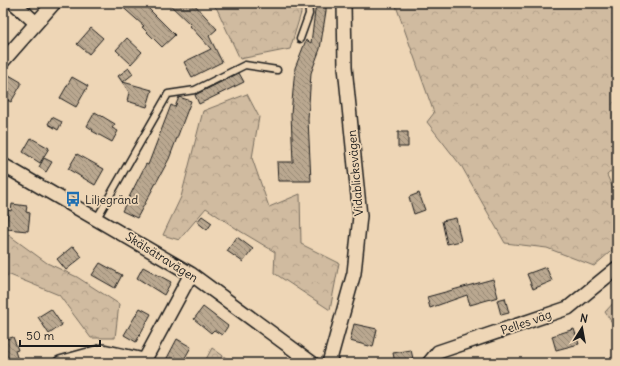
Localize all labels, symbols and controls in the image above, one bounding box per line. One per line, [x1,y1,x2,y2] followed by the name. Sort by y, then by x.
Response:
[344,129,366,217] street label: Vidablicksvägen
[64,190,82,208] bus stop icon: Liljegränd
[85,192,138,207] place label: Liljegränd
[123,229,201,285] street label: Skälsätravägen
[499,306,553,338] street label: Pelles väg
[562,308,602,348] north arrow
[579,311,589,326] text: N
[20,322,100,348] scale bar
[26,328,55,343] text: 50 m

